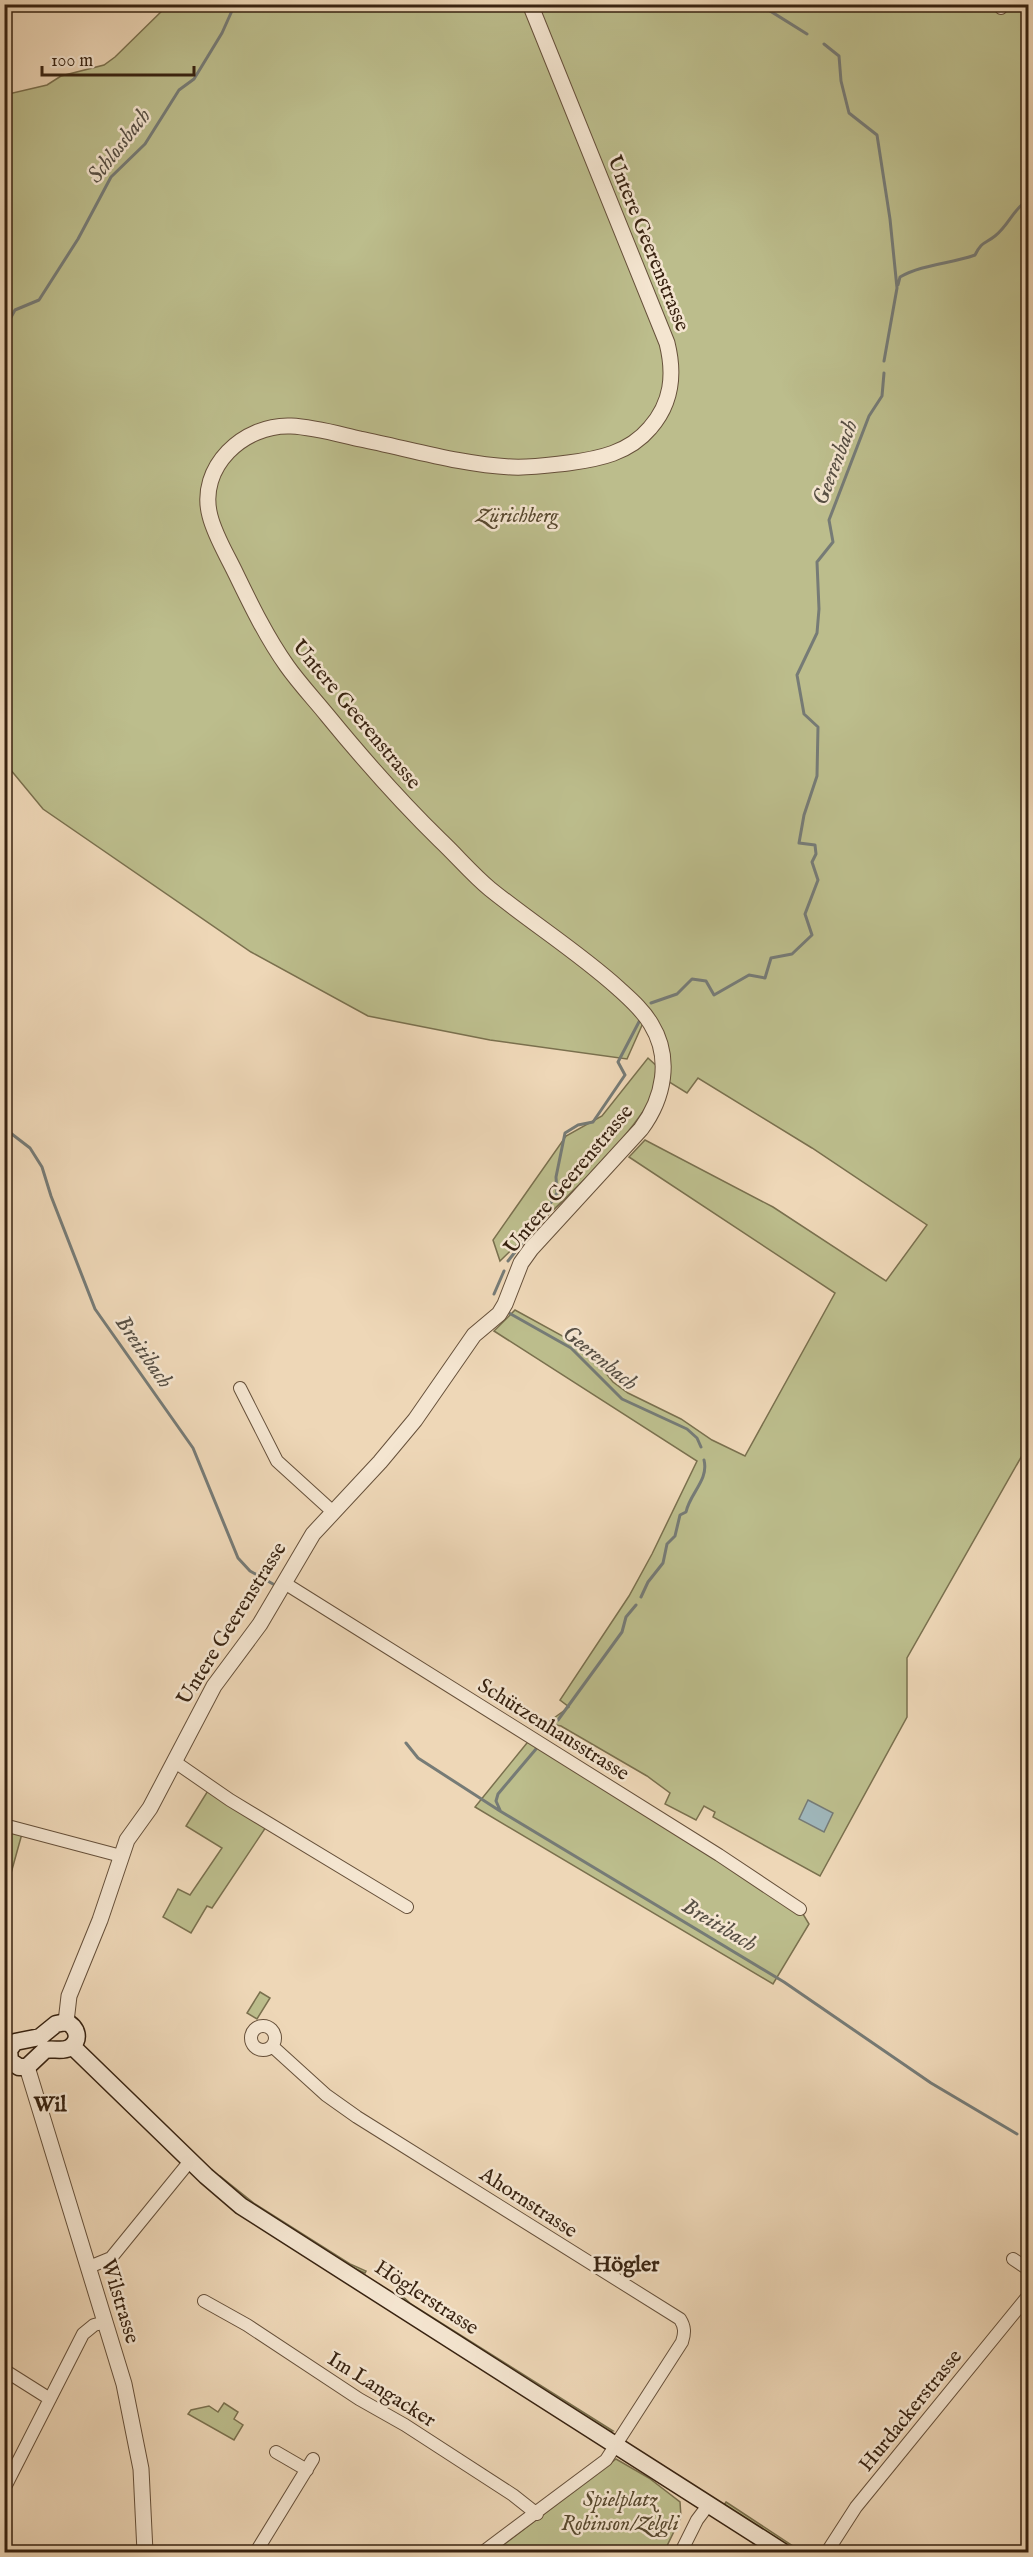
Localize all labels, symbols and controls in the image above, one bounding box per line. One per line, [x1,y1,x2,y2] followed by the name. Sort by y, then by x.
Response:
[42,39,194,77] scale bar
[51,50,93,73] text: 100 m
[82,103,157,189] water label: Schlossbach
[600,152,695,336] street label: Untere Geerenstrasse
[807,416,865,509] water label: Geerenbach
[474,503,559,530] park label: Zürichberg
[285,634,427,796] street label: Untere Geerenstrasse
[499,1099,640,1260] street label: Untere Geerenstrasse
[108,1310,178,1394] water label: Breitibach
[556,1320,643,1397] water label: Geerenbach
[171,1537,294,1710] street label: Untere Geerenstrasse
[472,1673,634,1788] street label: Schützenhausstrasse
[676,1893,761,1959] water label: Breitibach
[33,2091,67,2119] district label: Wil
[473,2161,582,2245] street label: Ahornstrasse
[593,2251,660,2279] district label: Högler
[369,2254,484,2342] street label: Höglerstrasse
[94,2256,145,2347] street label: Wilstrasse
[854,2344,969,2478] street label: Hurdackerstrasse
[322,2346,441,2434] street label: Im Langacker
[561,2487,681,2538] park label: Spielplatz Robinson/Zelgli

